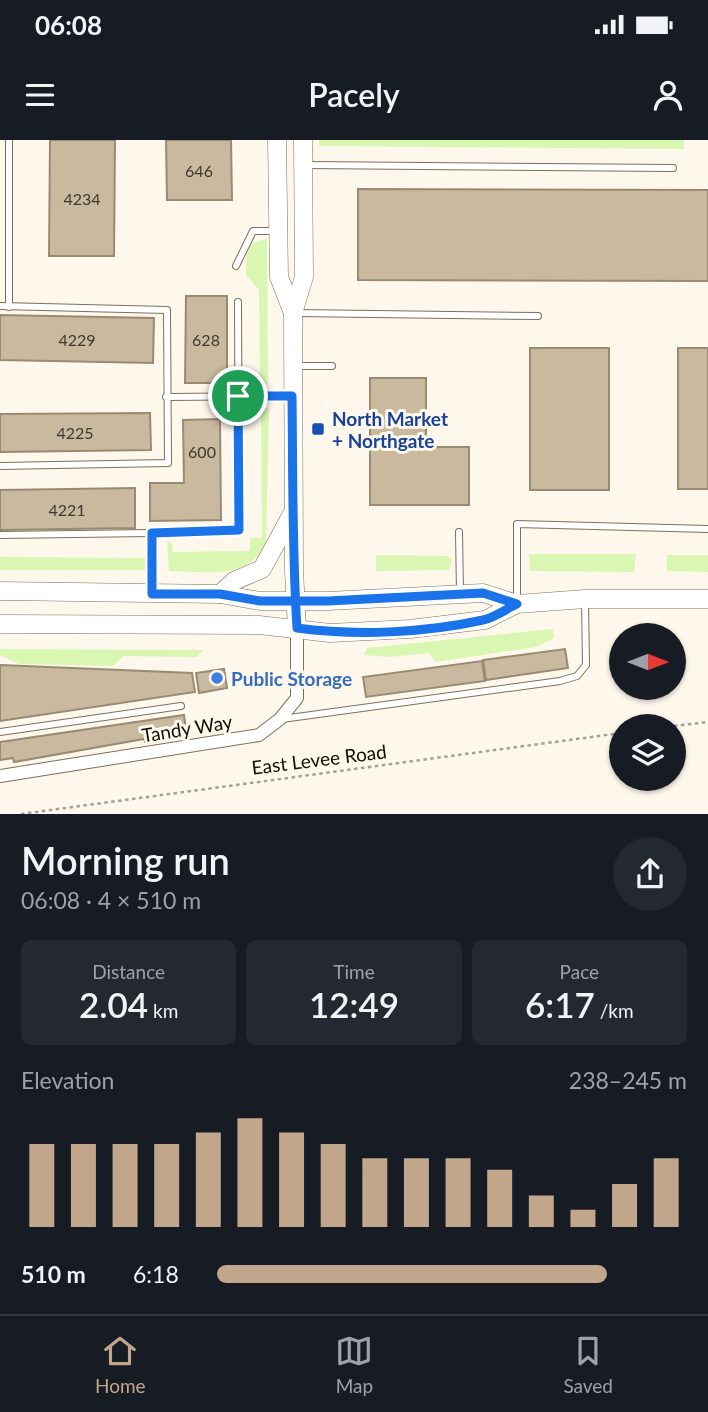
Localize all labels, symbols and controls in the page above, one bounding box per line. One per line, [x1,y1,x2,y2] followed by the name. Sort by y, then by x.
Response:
[35,9,102,41] text: 06:08
[308,75,400,114] text: Pacely
[21,76,59,114] icon: menu
[649,76,687,114] icon: person
[185,161,213,180] house number: 646
[63,189,101,208] house number: 4234
[58,330,96,349] house number: 4229
[192,330,220,349] house number: 628
[208,366,268,426] pin
[219,377,257,415] icon: arrive
[332,407,448,452] place label: North Market + Northgate
[310,421,326,437] marker: North Market + Northgate
[56,423,94,442] house number: 4225
[188,442,216,461] house number: 600
[48,500,86,519] house number: 4221
[609,623,686,700] north arrow
[609,623,686,791] map controls
[231,667,352,690] place label: Public Storage
[209,670,225,686] marker: Public Storage
[140,709,234,746] street label: Tandy Way
[609,714,686,791] button: layers
[250,739,388,779] street label: East Levee Road
[21,837,230,883] text: Morning run
[613,837,687,911] button: share
[21,886,201,914] text: 06:08 · 4 × 510 m
[92,960,165,983] text: Distance
[333,960,375,983] text: Time
[560,960,599,983] text: Pace
[79,983,148,1025] text: 2.04
[309,983,399,1025] text: 12:49
[525,983,595,1025] text: 6:17
[148,999,178,1022] text: km
[595,999,634,1022] text: /km
[21,1066,114,1094] text: Elevation
[569,1066,687,1094] text: 238–245 m
[21,1260,86,1288] text: 510 m
[133,1260,179,1288] text: 6:18
[95,1332,146,1397] tab: Home
[335,1332,373,1397] tab: Map
[563,1332,613,1397] tab: Saved

